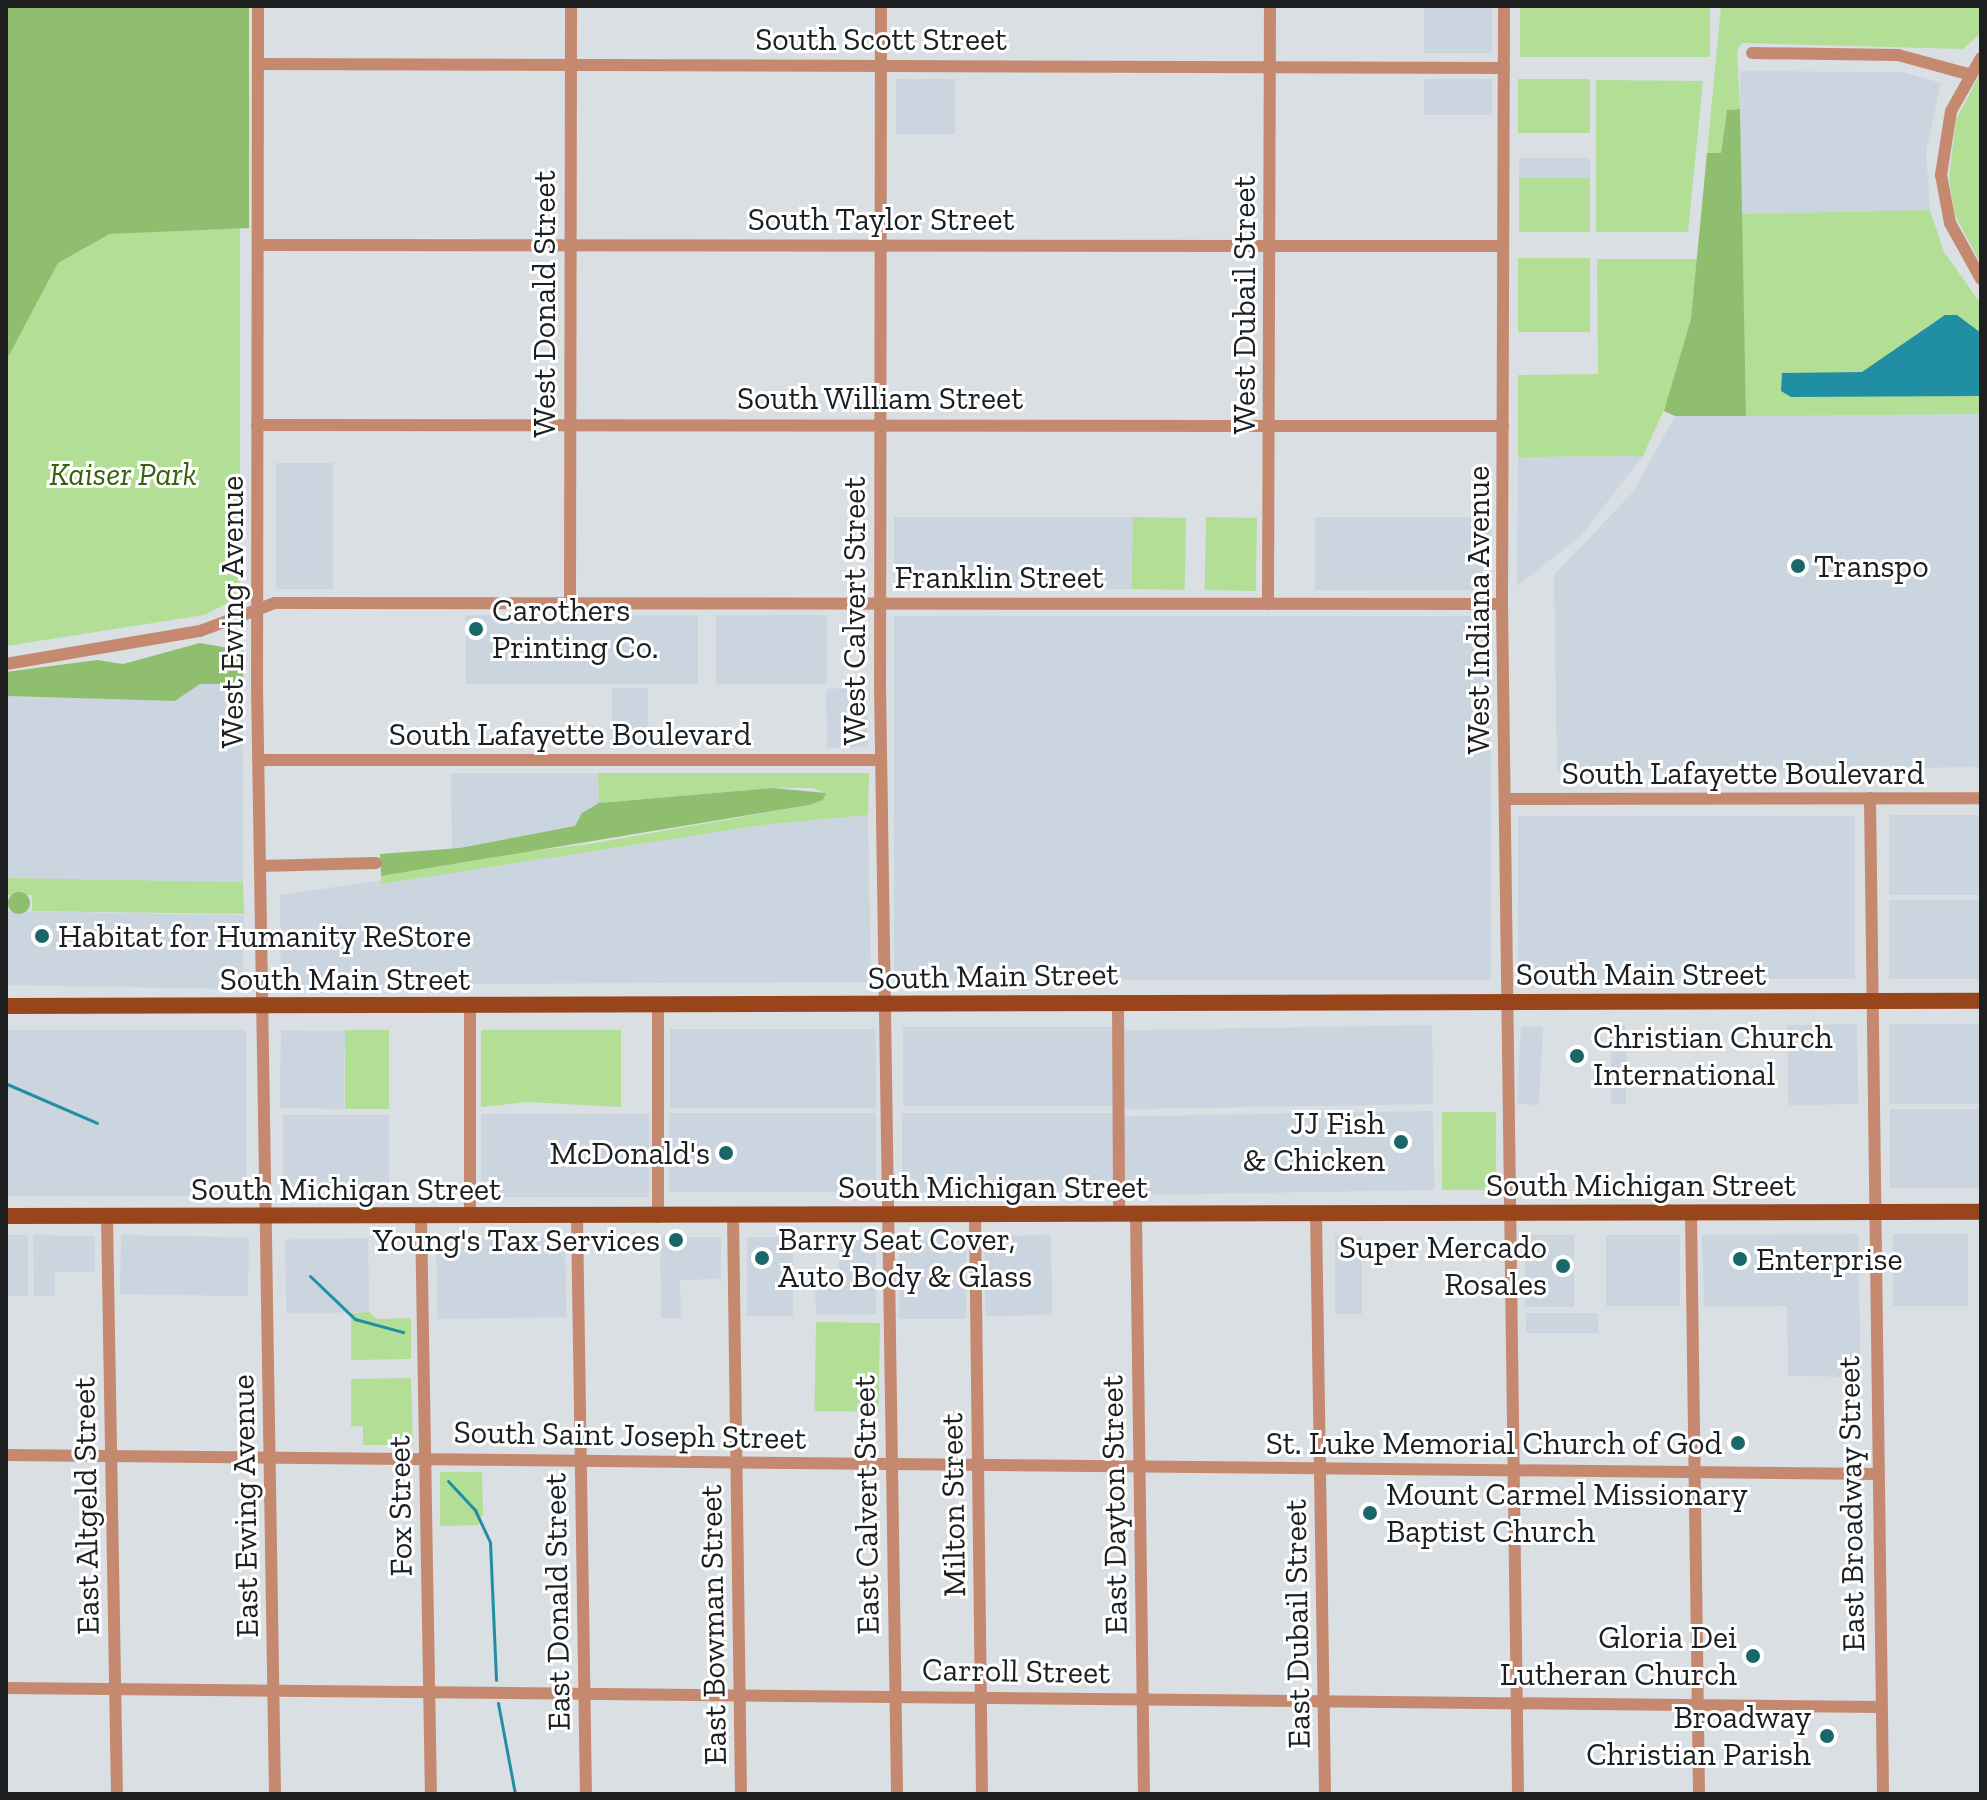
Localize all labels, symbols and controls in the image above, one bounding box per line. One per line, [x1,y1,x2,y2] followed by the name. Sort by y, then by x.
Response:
[755,20,1007,58] street label: South Scott Street
[525,170,563,438] street label: West Donald Street
[1225,176,1263,434] street label: West Dubail Street
[747,200,1015,238] street label: South Taylor Street
[736,379,1024,417] street label: South William Street
[49,455,197,493] park label: Kaiser Park
[1459,465,1497,755] street label: West Indiana Avenue
[213,475,251,749] street label: West Ewing Avenue
[835,477,873,745] street label: West Calvert Street
[1814,547,1929,585] place label: Transpo
[1789,557,1807,575] marker: Transpo
[894,558,1104,596] street label: Franklin Street
[492,592,659,667] place label: Carothers Printing Co.
[467,620,485,638] marker: Carothers Printing Co.
[389,715,751,753] street label: South Lafayette Boulevard
[1562,754,1924,792] street label: South Lafayette Boulevard
[58,917,472,955] place label: Habitat for Humanity ReStore
[33,927,51,945] marker: Habitat for Humanity ReStore
[867,955,1119,997] street label: South Main Street
[1516,955,1766,993] street label: South Main Street
[220,960,470,998] street label: South Main Street
[1593,1019,1833,1094] place label: Christian Church International
[1568,1047,1586,1065] marker: Christian Church International
[1243,1105,1385,1180] place label: JJ Fish & Chicken
[1392,1133,1410,1151] marker: JJ Fish & Chicken
[549,1134,710,1172] place label: McDonald's
[717,1144,735,1162] marker: McDonald's
[1486,1166,1796,1204] street label: South Michigan Street
[838,1168,1148,1206] street label: South Michigan Street
[191,1170,501,1208] street label: South Michigan Street
[373,1221,660,1259] place label: Young's Tax Services
[778,1221,1033,1296] place label: Barry Seat Cover, Auto Body & Glass
[1338,1229,1547,1304] place label: Super Mercado Rosales
[667,1231,685,1249] marker: Young's Tax Services
[1756,1240,1903,1278] place label: Enterprise
[753,1249,771,1267] marker: Barry Seat Cover, Auto Body & Glass
[1731,1250,1749,1268] marker: Enterprise
[1554,1257,1572,1275] marker: Super Mercado Rosales
[1829,1355,1873,1653] street label: East Broadway Street
[223,1374,267,1638] street label: East Ewing Avenue
[845,1375,887,1635] street label: East Calvert Street
[1093,1375,1135,1635] street label: East Dayton Street
[65,1376,107,1636] street label: East Altgeld Street
[453,1413,807,1457] street label: South Saint Joseph Street
[932,1413,974,1597] street label: Milton Street
[1265,1424,1722,1462] place label: St. Luke Memorial Church of God
[1729,1434,1747,1452] marker: St. Luke Memorial Church of God
[380,1435,420,1577] street label: Fox Street
[536,1473,578,1731] street label: East Donald Street
[1386,1476,1748,1551] place label: Mount Carmel Missionary Baptist Church
[691,1485,735,1765] street label: East Bowman Street
[1276,1499,1318,1749] street label: East Dubail Street
[1361,1504,1379,1522] marker: Mount Carmel Missionary Baptist Church
[1500,1619,1737,1694] place label: Gloria Dei Lutheran Church
[1744,1647,1762,1665] marker: Gloria Dei Lutheran Church
[922,1650,1110,1692] street label: Carroll Street
[1586,1699,1811,1774] place label: Broadway Christian Parish
[1818,1727,1836,1745] marker: Broadway Christian Parish

